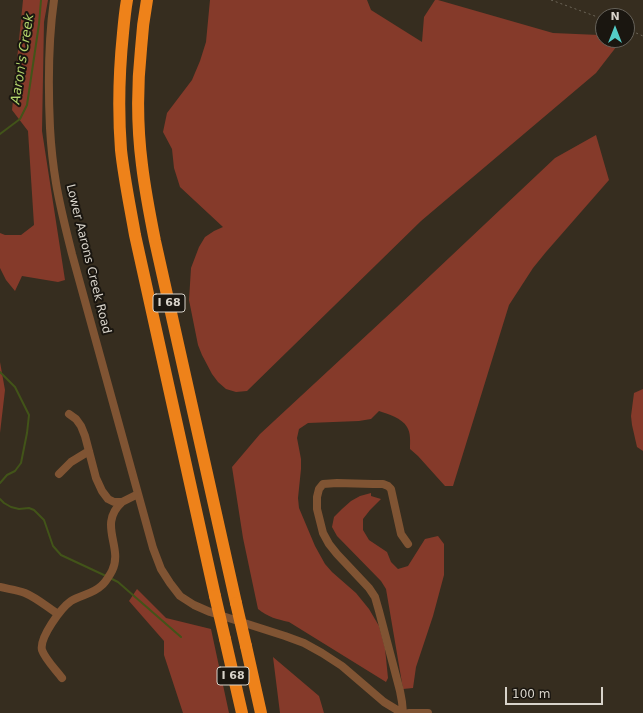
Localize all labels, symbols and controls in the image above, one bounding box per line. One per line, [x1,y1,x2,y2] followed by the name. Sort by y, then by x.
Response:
[595,8,635,48] north arrow
[610,10,620,23] text: N
[8,13,38,105] water label: Aaron's Creek
[62,183,114,335] street label: Lower Aarons Creek Road
[153,294,185,312] road number: I 68
[217,667,249,685] road number: I 68
[507,679,605,705] scale bar
[512,687,550,701] text: 100 m

